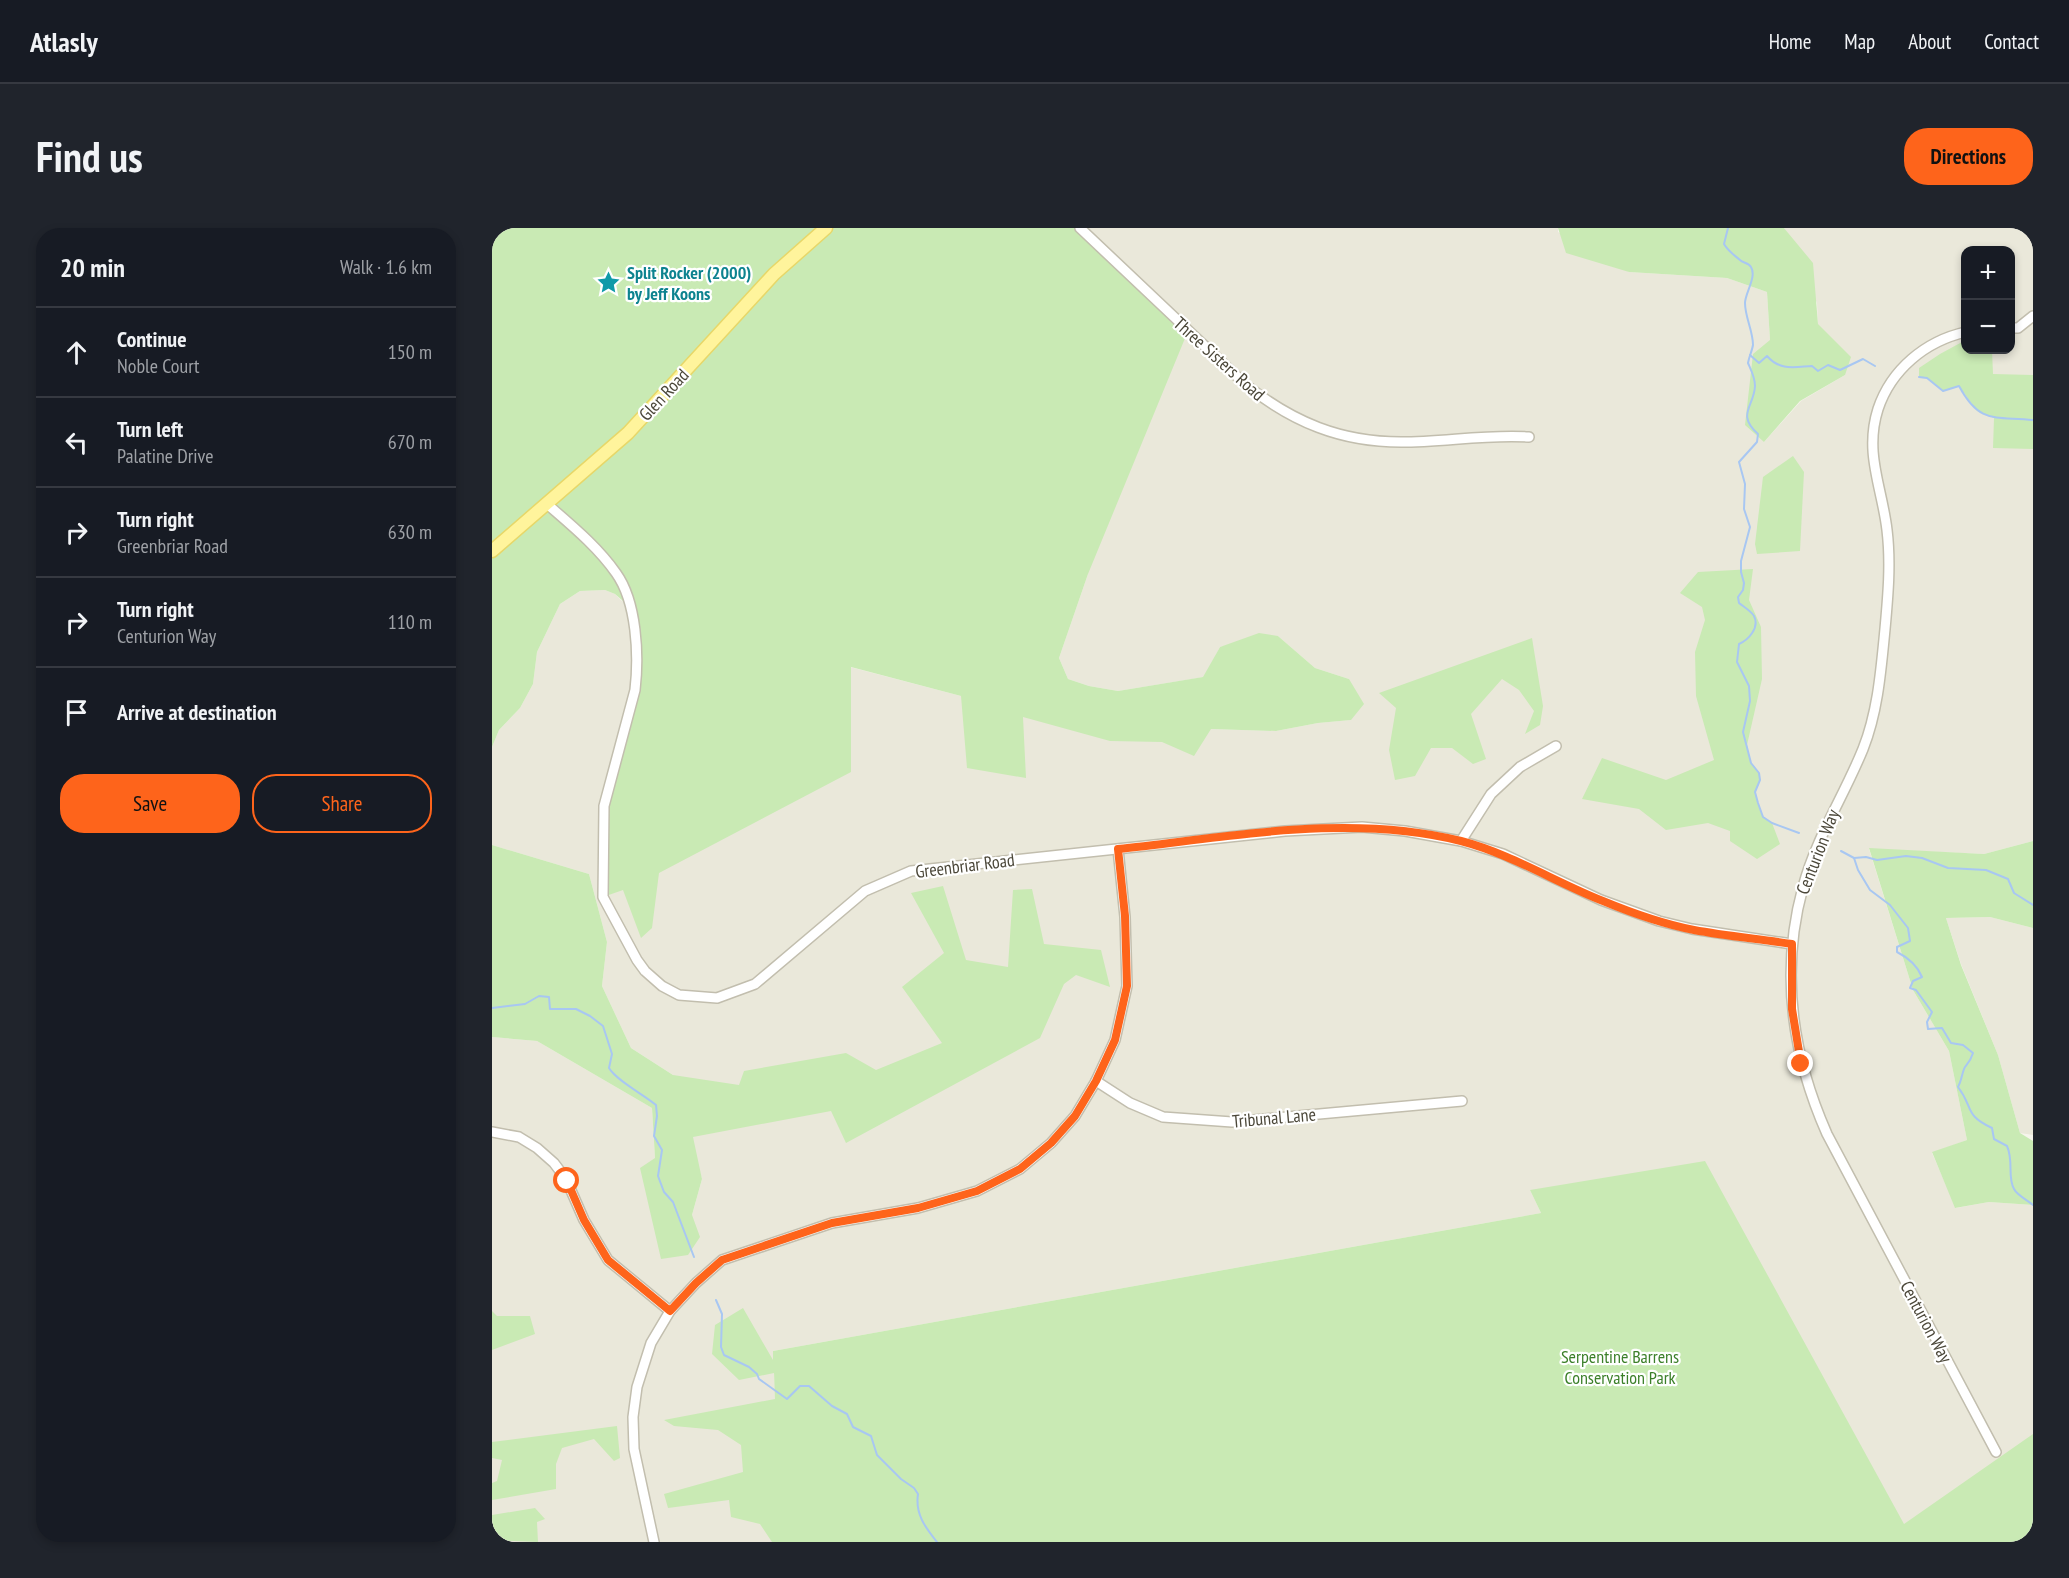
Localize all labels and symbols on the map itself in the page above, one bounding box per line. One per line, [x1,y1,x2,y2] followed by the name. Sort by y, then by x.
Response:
[627,261,751,305] place label: Split Rocker (2000) by Jeff Koons
[596,270,622,296] place icon: Split Rocker (2000) by Jeff Koons
[1169,312,1270,406] street label: Three Sisters Road
[634,364,694,426] street label: Glen Road
[1791,806,1844,898] street label: Centurion Way
[914,848,1016,883] street label: Greenbriar Road
[1787,1050,1813,1076] route end
[1231,1102,1317,1133] street label: Tribunal Lane
[553,1167,579,1193] route start
[1895,1277,1958,1367] street label: Centurion Way
[1561,1345,1679,1389] park label: Serpentine Barrens Conservation Park

